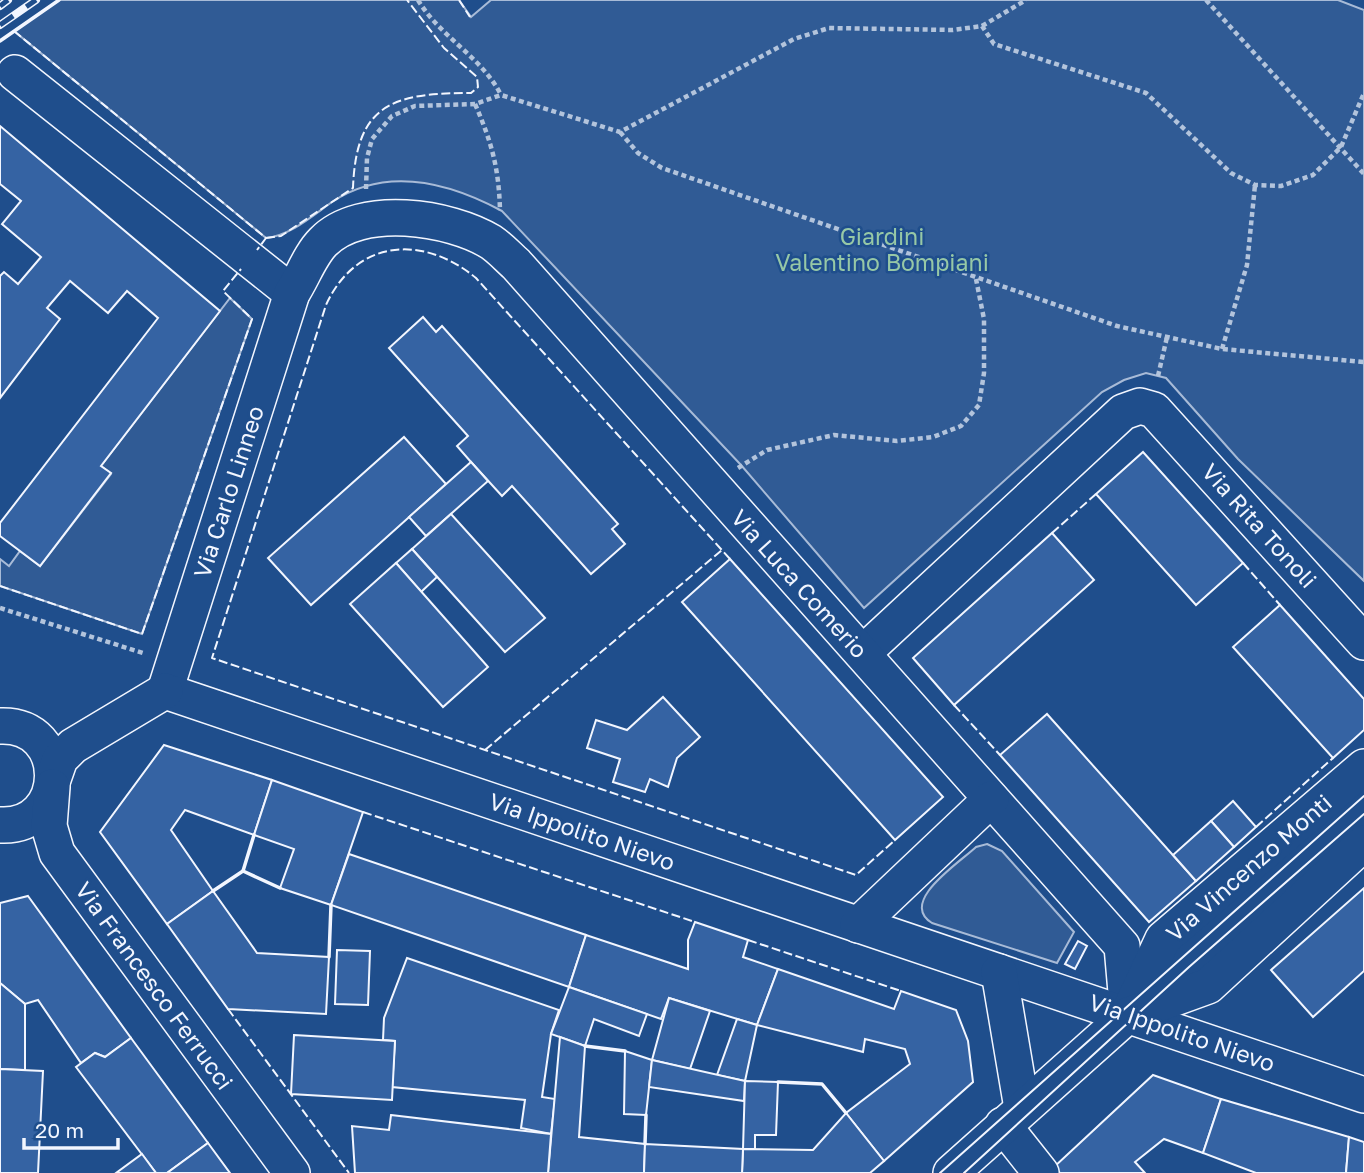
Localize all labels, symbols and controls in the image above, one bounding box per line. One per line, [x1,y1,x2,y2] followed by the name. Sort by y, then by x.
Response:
[775,222,989,276] park label: Giardini Valentino Bompiani
[187,402,269,581] street label: Via Carlo Linneo
[1197,457,1323,593] street label: Via Rita Tonoli
[726,503,874,663] street label: Via Luca Comerio
[486,786,679,876] street label: Via Ippolito Nievo
[1160,788,1337,947] street label: Via Vincenzo Monti
[70,876,240,1095] street label: Via Francesco Ferrucci
[1086,987,1279,1077] street label: Via Ippolito Nievo
[24,1106,119,1150] scale bar
[35,1117,84,1143] text: 20 m

